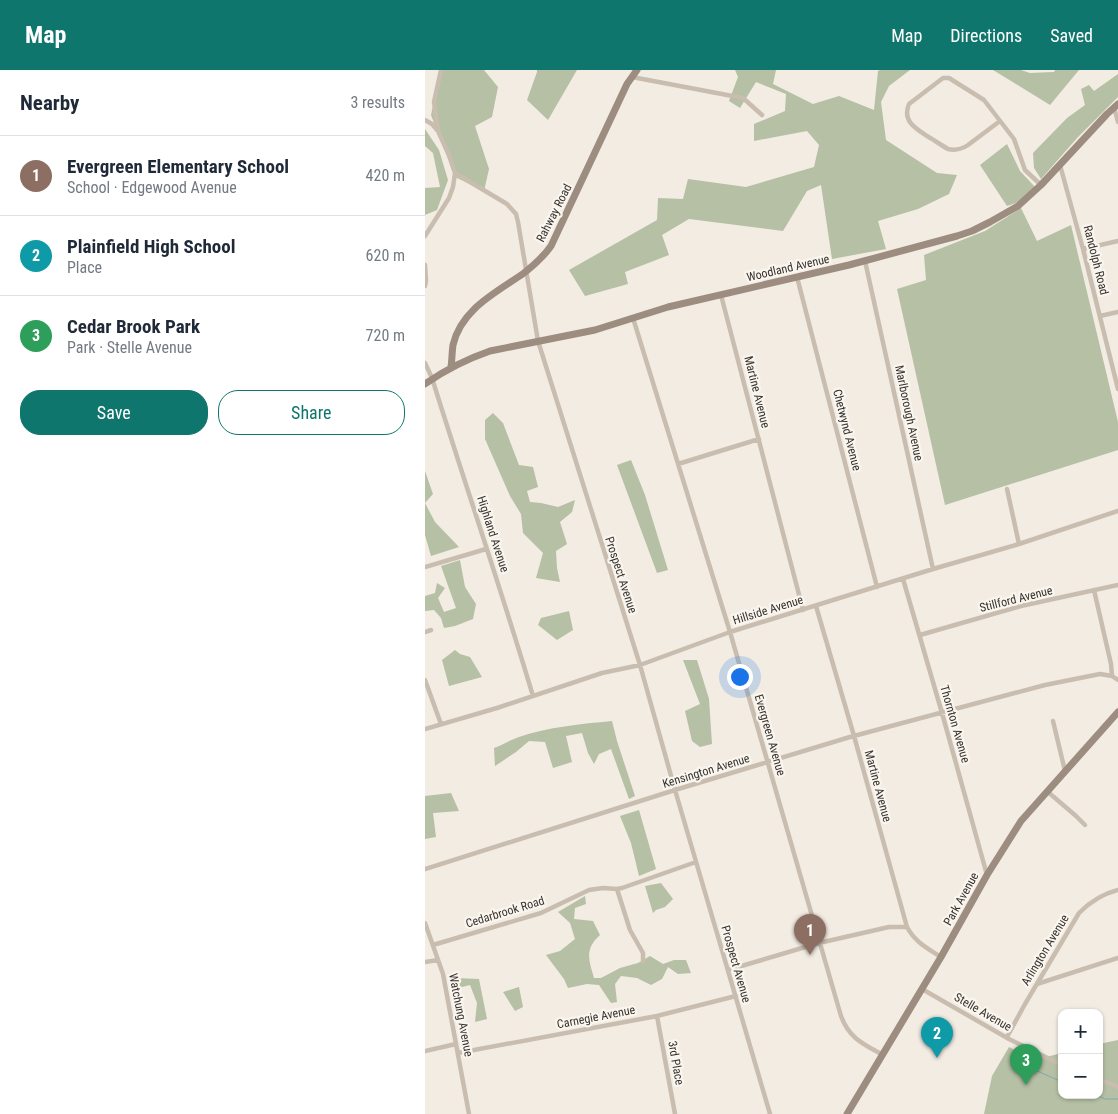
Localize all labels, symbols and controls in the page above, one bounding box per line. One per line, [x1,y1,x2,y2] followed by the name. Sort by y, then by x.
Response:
[25,21,66,49] text: Map
[891,25,922,46] text: Map
[950,25,1022,46] text: Directions
[1050,25,1093,46] text: Saved
[20,91,79,115] text: Nearby
[350,93,405,112] text: 3 results
[67,155,289,178] text: Evergreen Elementary School
[32,166,40,185] text: 1
[366,166,405,185] text: 420 m
[67,178,237,197] text: School · Edgewood Avenue
[533,182,575,244] street label: Rahway Road
[1081,224,1111,296] street label: Randolph Road
[67,235,236,258] text: Plainfield High School
[32,246,40,265] text: 2
[366,246,405,265] text: 620 m
[745,252,831,284] street label: Woodland Avenue
[67,258,102,277] text: Place
[67,315,200,338] text: Cedar Brook Park
[32,326,40,345] text: 3
[366,326,405,345] text: 720 m
[67,338,192,357] text: Park · Stelle Avenue
[741,354,773,430] street label: Martine Avenue
[892,364,926,463] street label: Marlborough Avenue
[830,388,864,473] street label: Chetwynd Avenue
[20,390,208,435] button: Save
[218,390,405,435] button: Share
[474,494,512,574] street label: Highland Avenue
[602,535,640,615] street label: Prospect Avenue
[978,583,1054,615] street label: Stillford Avenue
[731,593,805,627] street label: Hillside Avenue
[727,664,753,690] your location
[937,684,973,765] street label: Thornton Avenue
[752,693,788,778] street label: Evergreen Avenue
[862,749,894,824] street label: Martine Avenue
[661,751,752,791] street label: Kensington Avenue
[941,870,982,928] street label: Park Avenue
[464,893,546,931] street label: Cedarbrook Road
[1018,912,1072,988] street label: Arlington Avenue
[794,914,826,955] pin: 1
[718,924,754,1005] street label: Prospect Avenue
[446,972,476,1058] street label: Watchung Avenue
[952,990,1014,1034] street label: Stelle Avenue
[556,1002,637,1031] street label: Carnegie Avenue
[1058,1009,1103,1099] map controls
[1058,1009,1103,1054] button: +
[921,1017,953,1058] pin: 2
[665,1040,687,1086] street label: 3rd Place
[1010,1044,1042,1085] pin: 3
[1058,1054,1103,1099] button: −

